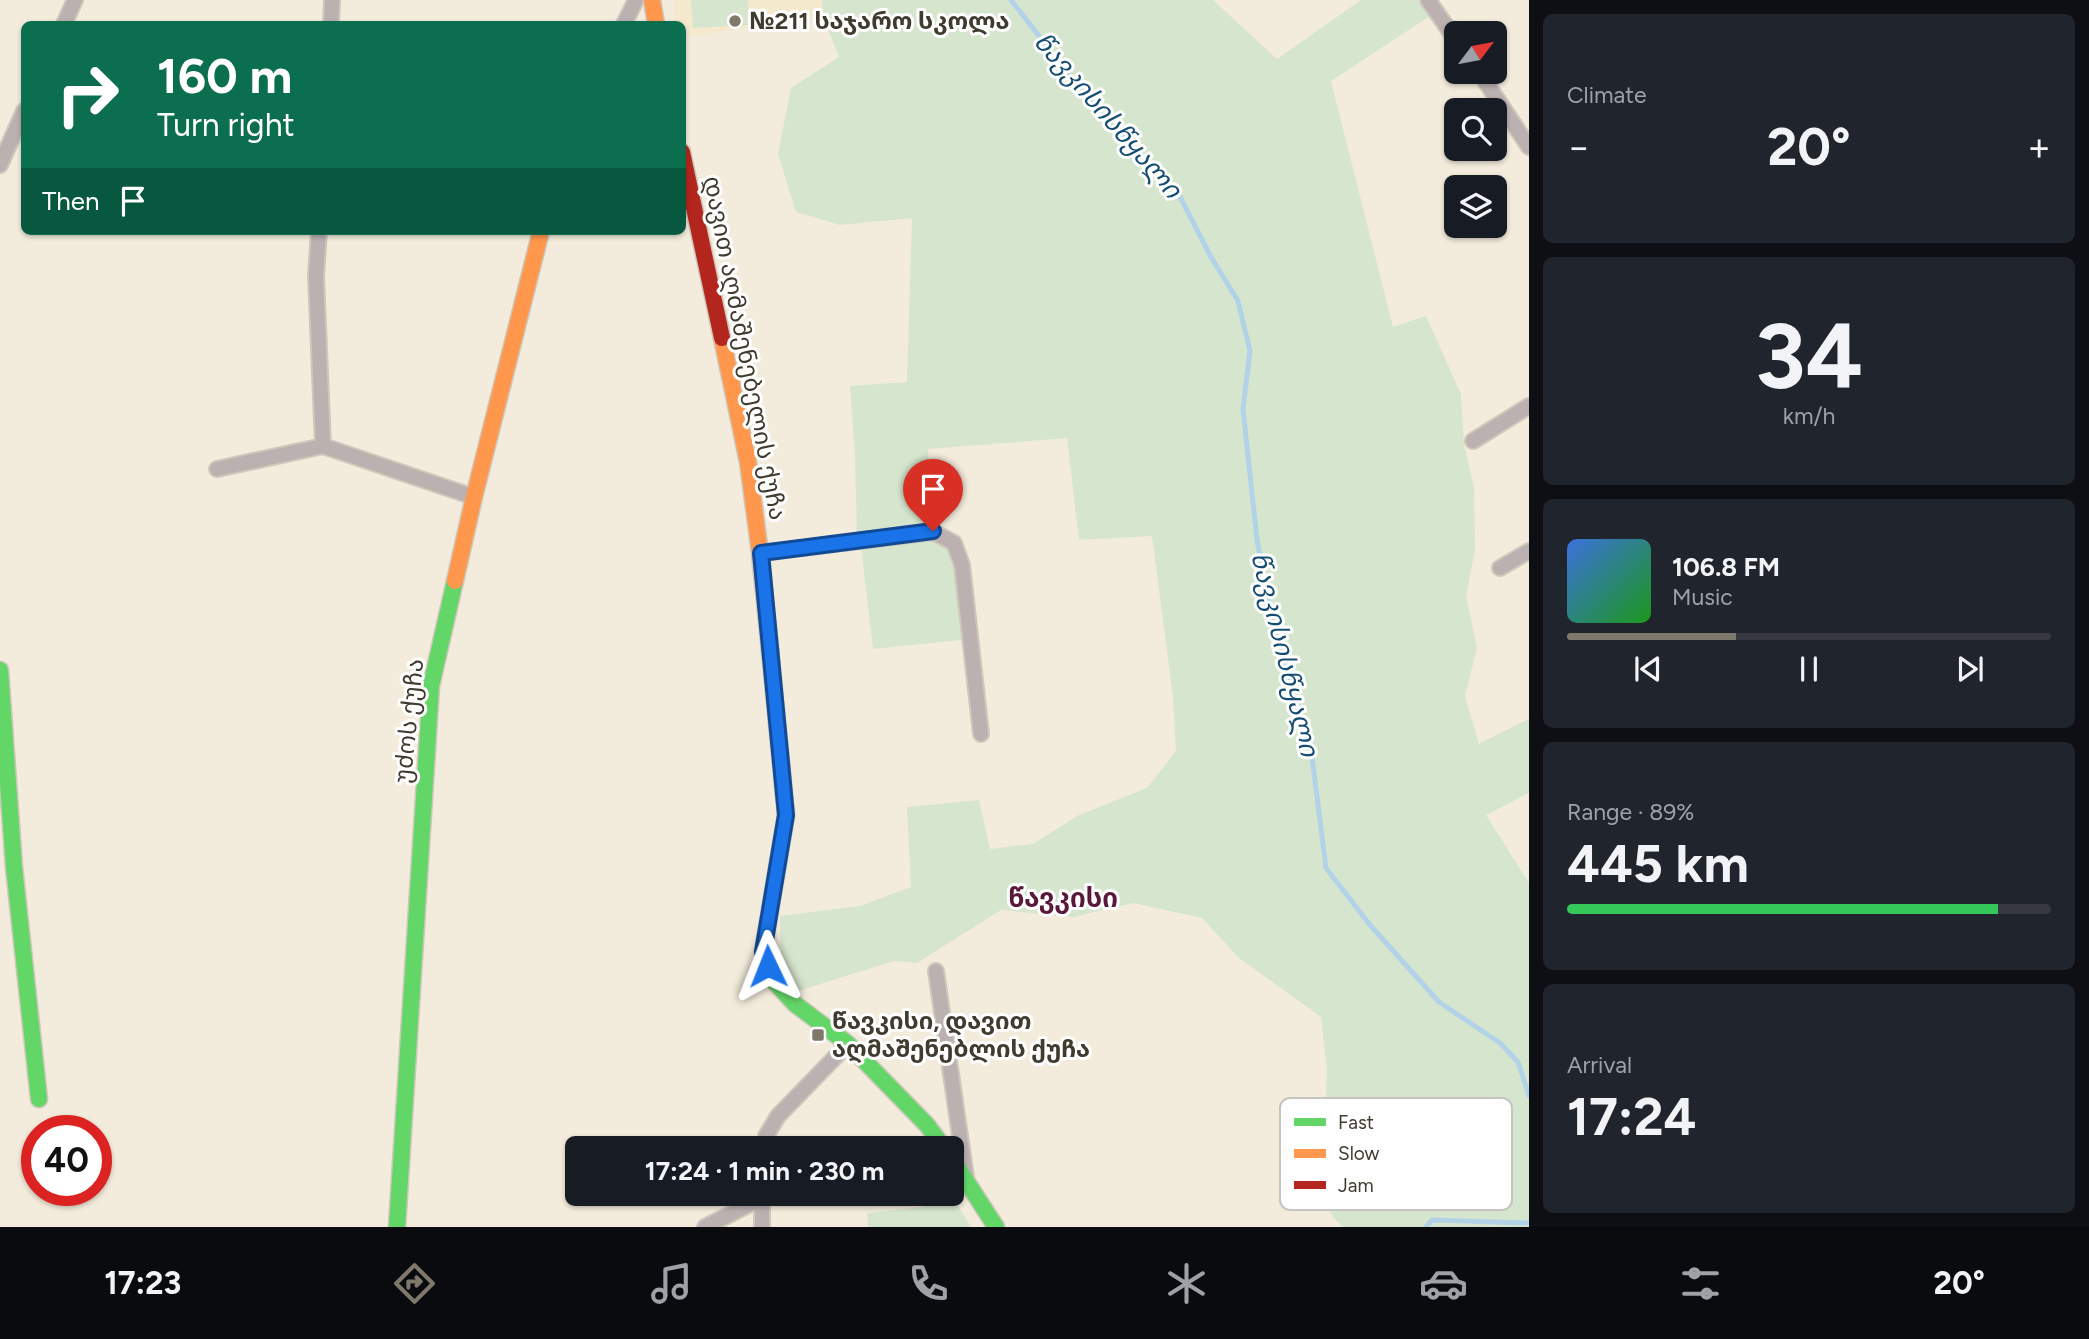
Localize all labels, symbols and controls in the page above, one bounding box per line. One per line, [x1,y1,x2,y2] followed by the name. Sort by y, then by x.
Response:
[749,6,1010,35] place label: №211 საჯარო სკოლა
[727,13,743,29] marker: №211 საჯარო სკოლა
[1444,21,1507,84] north arrow
[1444,21,1507,238] map controls
[1027,26,1189,205] water label: წავკისისწყალი
[157,46,292,105] text: 160 m
[42,49,133,140] icon: right
[1567,81,1646,109] text: Climate
[1444,98,1507,161] button: search
[157,106,295,144] text: Turn right
[1767,116,1851,178] text: 20°
[1567,124,1591,170] text: −
[2027,124,2051,170] text: +
[697,173,793,523] street label: დავით აღმაშენებელის ქუჩა
[1444,175,1507,238] button: layers
[114,182,152,220] icon: arrive
[42,185,100,217] text: Then
[1755,302,1863,411] text: 34
[1783,402,1835,430] text: km/h
[903,459,963,531] pin
[914,470,952,508] icon: arrive
[1244,549,1326,760] water label: წავკისისწყალი
[1672,551,1780,583] text: 106.8 FM
[1672,583,1733,611] text: Music
[1629,650,1667,688] icon: previous
[1790,650,1828,688] icon: pause
[1951,650,1989,688] icon: next
[388,657,429,785] street label: უძოს ქუჩა
[1567,798,1694,826] text: Range · 89%
[1567,833,1749,895] text: 445 km
[1008,882,1118,914] district label: წავკისი
[731,929,805,1003] position arrow
[832,1006,1090,1063] place label: წავკისი, დავით აღმაშენებლის ქუჩა
[810,1027,826,1043] marker: წავკისი, დავით აღმაშენებლის ქუჩა
[1567,1051,1632,1079] text: Arrival
[1567,1086,1697,1148] text: 17:24
[1280,1098,1512,1210] legend
[1338,1111,1374,1134] text: Fast
[21,1115,112,1206] speed limit sign: 40
[1338,1142,1380,1165] text: Slow
[645,1155,884,1187] text: 17:24 · 1 min · 230 m
[1338,1174,1374,1197] text: Jam
[390,1259,439,1308] icon: directions
[647,1259,696,1308] icon: music
[904,1259,953,1308] icon: phone
[1162,1259,1211,1308] icon: climate
[1419,1259,1468,1308] icon: car
[1676,1259,1725,1308] icon: filters
[104,1264,181,1302] text: 17:23
[1933,1264,1985,1302] text: 20°

